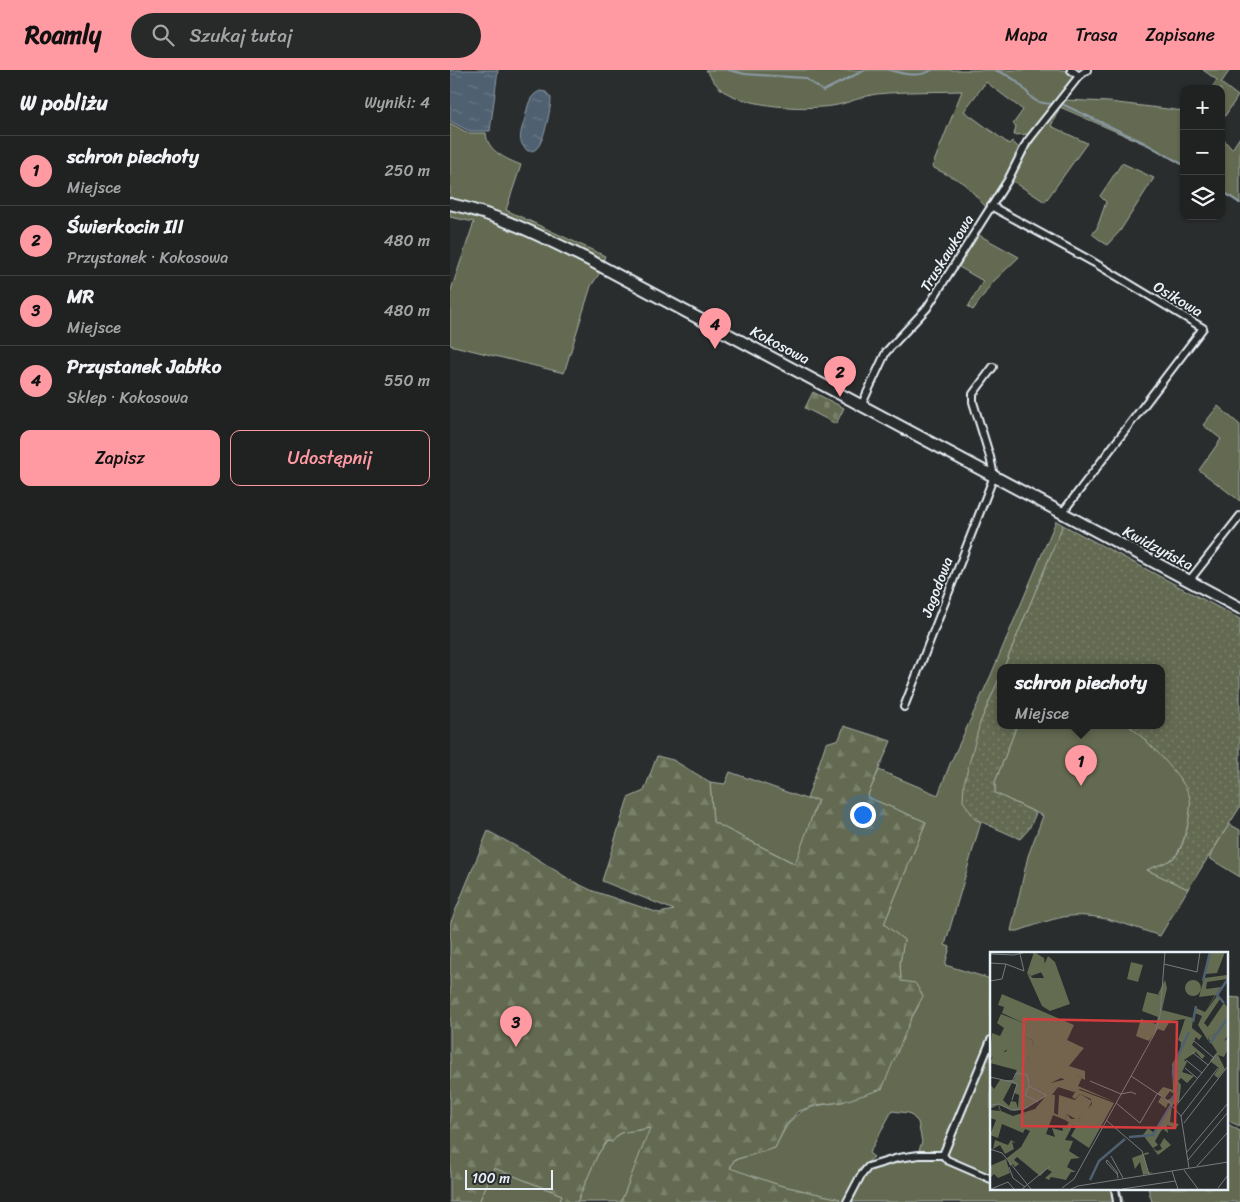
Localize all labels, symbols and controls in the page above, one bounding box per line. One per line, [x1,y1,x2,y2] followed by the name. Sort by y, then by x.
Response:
[131,13,481,58] search box
[25,14,101,56] text: Roamly
[189,19,293,52] text: Szukaj tutaj
[1005,19,1047,51] text: Mapa
[1075,19,1117,51] text: Trasa
[1145,19,1215,51] text: Zapisane
[149,21,177,49] icon: search
[20,84,108,122] text: W pobliżu
[1180,85,1225,220] map controls
[1180,85,1225,130] button: +
[364,88,430,117] text: Wyniki: 4
[1180,130,1225,175] button: −
[67,140,199,173] text: schron piechoty
[33,156,39,185] text: 1
[384,156,430,185] text: 250 m
[67,173,121,202] text: Miejsce
[1180,175,1225,220] button: layers
[913,209,981,297] street label: Truskawkowa
[67,210,184,243] text: Świerkocin III
[31,226,41,255] text: 2
[384,226,430,255] text: 480 m
[67,243,228,272] text: Przystanek · Kokosowa
[1148,274,1208,324] street label: Osikowa
[67,280,94,313] text: MR
[32,296,40,325] text: 3
[384,296,430,325] text: 480 m
[699,308,731,349] pin: 4
[67,313,121,342] text: Miejsce
[745,318,815,372] street label: Kokosowa
[67,350,221,383] text: Przystanek Jabłko
[824,356,856,397] pin: 2
[31,366,41,395] text: 4
[384,366,430,395] text: 550 m
[67,383,188,412] text: Sklep · Kokosowa
[20,430,220,486] button: Zapisz
[230,430,430,486] button: Udostępnij
[1118,518,1198,578] street label: Kwidzyńska
[913,553,961,622] street label: Jagodowa
[997,664,1165,729] popup
[1015,666,1147,699] text: schron piechoty
[1015,699,1069,728] text: Miejsce
[1065,745,1097,786] pin: 1
[850,802,876,828] your location
[990,952,1228,1190] inset map
[500,1006,532,1047] pin: 3
[472,1166,510,1191] text: 100 m
[465,1167,552,1190] scale bar

